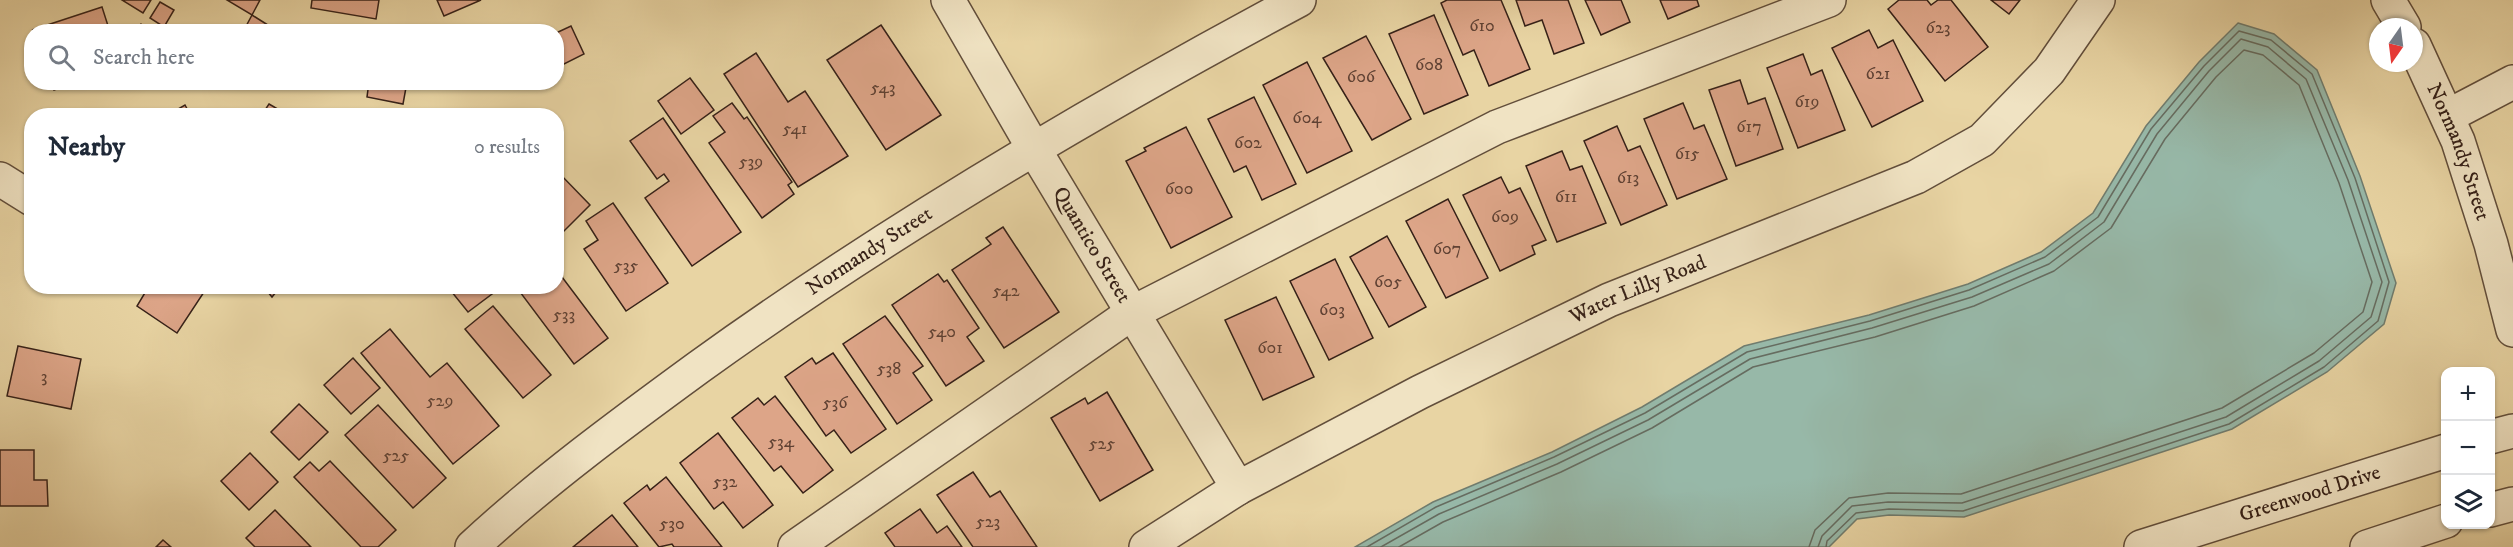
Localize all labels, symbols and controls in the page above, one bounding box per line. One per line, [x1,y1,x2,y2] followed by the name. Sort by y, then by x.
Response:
[1469,15,1495,37] house number: 610
[1926,17,1950,39] house number: 623
[2369,18,2423,72] north arrow
[24,24,564,90] search box
[45,41,78,74] icon: search
[93,44,195,71] text: Search here
[1415,54,1443,76] house number: 608
[1866,63,1890,85] house number: 621
[1347,66,1376,88] house number: 606
[870,77,896,99] house number: 543
[2420,79,2496,224] street label: Normandy Street
[1795,91,1819,113] house number: 619
[1292,107,1322,129] house number: 604
[1736,116,1762,138] house number: 617
[783,118,807,140] house number: 541
[48,131,125,164] text: Nearby
[1234,132,1262,154] house number: 602
[474,135,540,160] text: 0 results
[1675,143,1699,165] house number: 615
[739,151,763,173] house number: 539
[1617,167,1639,189] house number: 613
[1165,178,1193,200] house number: 600
[1047,182,1137,308] street label: Quantico Street
[1555,186,1577,208] house number: 611
[801,201,937,301] street label: Normandy Street
[1491,206,1519,228] house number: 609
[1433,238,1461,260] house number: 607
[1565,249,1710,331] street label: Water Lilly Road
[614,255,638,277] house number: 535
[1374,271,1402,293] house number: 605
[992,280,1020,302] house number: 542
[1319,299,1345,321] house number: 603
[553,304,575,326] house number: 533
[928,321,956,343] house number: 540
[1257,337,1283,359] house number: 601
[877,358,901,380] house number: 538
[41,366,47,388] house number: 3
[2441,367,2495,529] map controls
[2441,367,2495,421] button: +
[427,390,453,412] house number: 529
[822,392,848,414] house number: 536
[2441,421,2495,475] button: −
[768,431,795,453] house number: 534
[1089,433,1115,455] house number: 525
[383,445,409,467] house number: 525
[2236,459,2384,528] street label: Greenwood Drive
[713,471,737,493] house number: 532
[2441,475,2495,529] button: layers
[976,511,1000,533] house number: 523
[659,513,685,535] house number: 530

